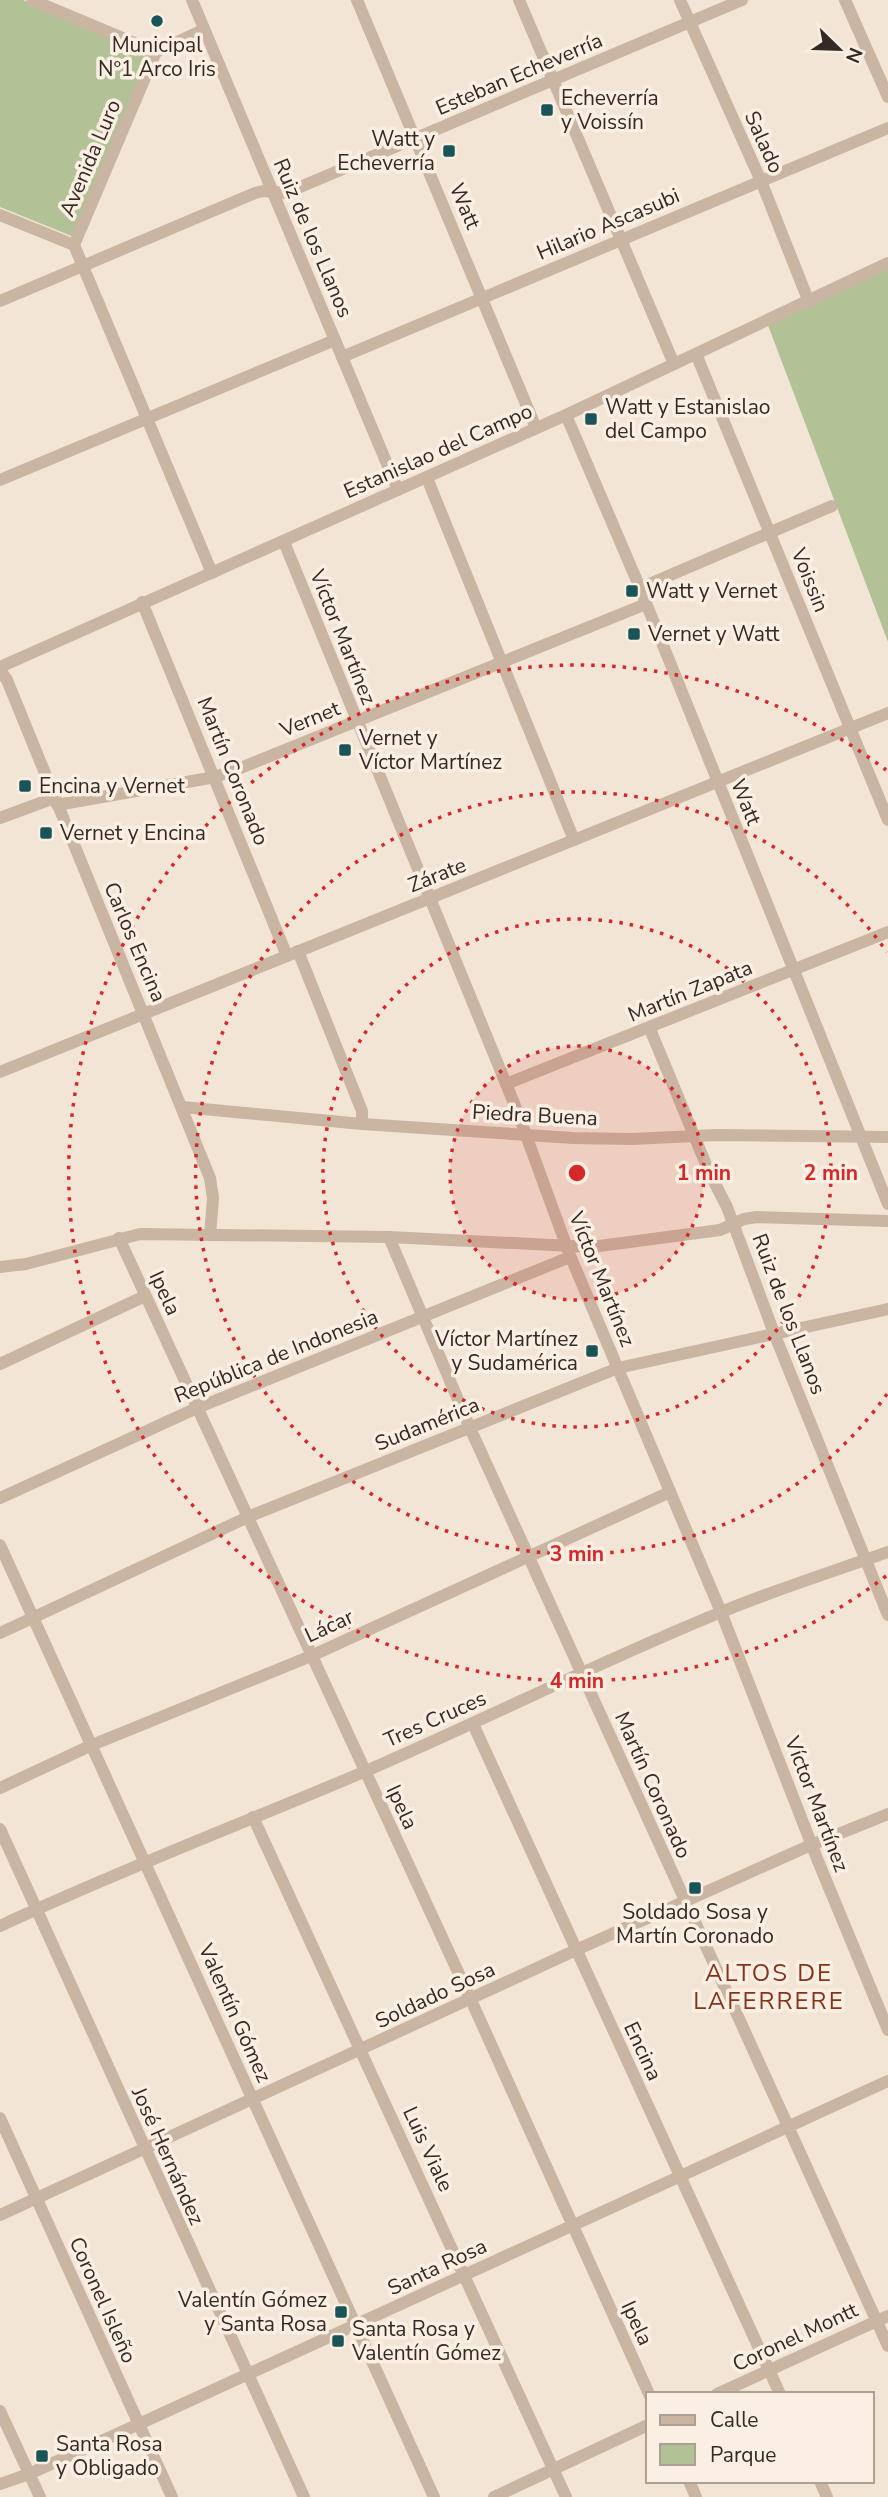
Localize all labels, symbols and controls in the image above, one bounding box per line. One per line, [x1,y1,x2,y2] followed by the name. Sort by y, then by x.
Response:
[149,13,165,29] marker: Municipal Nº1 Arco Iris
[804,14,874,84] north arrow
[431,26,607,122] street label: Esteban Echeverría
[98,31,216,83] place label: Municipal Nº1 Arco Iris
[839,44,868,67] text: N
[561,84,659,136] place label: Echeverría y Voissín
[53,95,127,221] street label: Avenida Luro
[539,102,555,118] marker: Echeverría y Voissín
[738,106,790,178] street label: Salado
[337,125,435,177] place label: Watt y Echeverría
[441,143,457,159] marker: Watt y Echeverría
[267,154,359,322] street label: Ruiz de los Llanos
[443,179,487,234] street label: Watt
[532,181,684,267] street label: Hilario Ascasubi
[605,393,771,445] place label: Watt y Estanislao del Campo
[339,397,537,505] street label: Estanislao del Campo
[583,411,599,427] marker: Watt y Estanislao del Campo
[784,543,835,616] street label: Voissin
[303,564,383,709] street label: Víctor Martínez
[646,577,778,605] place label: Watt y Vernet
[624,583,640,599] marker: Watt y Vernet
[647,620,780,648] place label: Vernet y Watt
[626,626,642,642] marker: Vernet y Watt
[190,693,276,849] street label: Martín Coronado
[275,694,345,744] street label: Vernet
[358,724,502,776] place label: Vernet y Víctor Martínez
[337,742,353,758] marker: Vernet y Víctor Martínez
[39,772,185,800] place label: Encina y Vernet
[724,775,768,830] street label: Watt
[17,778,33,794] marker: Encina y Vernet
[59,819,206,847] place label: Vernet y Encina
[38,825,54,841] marker: Vernet y Encina
[404,851,470,899] street label: Zárate
[97,878,173,1006] street label: Carlos Encina
[624,953,756,1029] street label: Martín Zapata
[471,1098,599,1132] street label: Piedra Buena
[677,1159,731,1187] text: 1 min
[804,1159,858,1187] text: 2 min
[565,1161,589,1185] centre of rings
[562,1206,642,1351] street label: Víctor Martínez
[745,1229,833,1399] street label: Ruiz de los Llanos
[143,1266,187,1320] street label: Ipela
[170,1302,382,1410] street label: República de Indonesia
[434,1325,578,1377] place label: Víctor Martínez y Sudamérica
[584,1343,600,1359] marker: Víctor Martínez y Sudamérica
[371,1390,483,1458] street label: Sudamérica
[550,1540,604,1568] text: 3 min
[300,1602,358,1649] street label: Lácar
[550,1667,604,1695] text: 4 min
[379,1684,491,1754] street label: Tres Cruces
[608,1707,698,1863] street label: Martín Coronado
[778,1731,856,1876] street label: Víctor Martínez
[380,1780,424,1834] street label: Ipela
[687,1880,703,1896] marker: Soldado Sosa y Martín Coronado
[616,1898,774,1950] place label: Soldado Sosa y Martín Coronado
[192,1938,278,2087] street label: Valentín Gómez
[371,1955,499,2035] street label: Soldado Sosa
[693,1957,845,2017] district label: ALTOS DE LAFERRERE
[617,2017,669,2085] street label: Encina
[125,2082,211,2229] street label: José Hernández
[396,2102,460,2196] street label: Luis Viale
[383,2232,491,2302] street label: Santa Rosa
[63,2233,143,2367] street label: Coronel Isleño
[177,2286,327,2338] place label: Valentín Gómez y Santa Rosa
[615,2296,659,2350] street label: Ipela
[728,2296,863,2378] street label: Coronel Montt
[333,2304,349,2320] marker: Valentín Gómez y Santa Rosa
[351,2315,501,2367] place label: Santa Rosa y Valentín Gómez
[330,2333,346,2349] marker: Santa Rosa y Valentín Gómez
[646,2392,874,2483] legend
[710,2406,758,2434] text: Calle
[56,2430,163,2482] place label: Santa Rosa y Obligado
[710,2441,777,2469] text: Parque
[34,2448,50,2464] marker: Santa Rosa y Obligado

